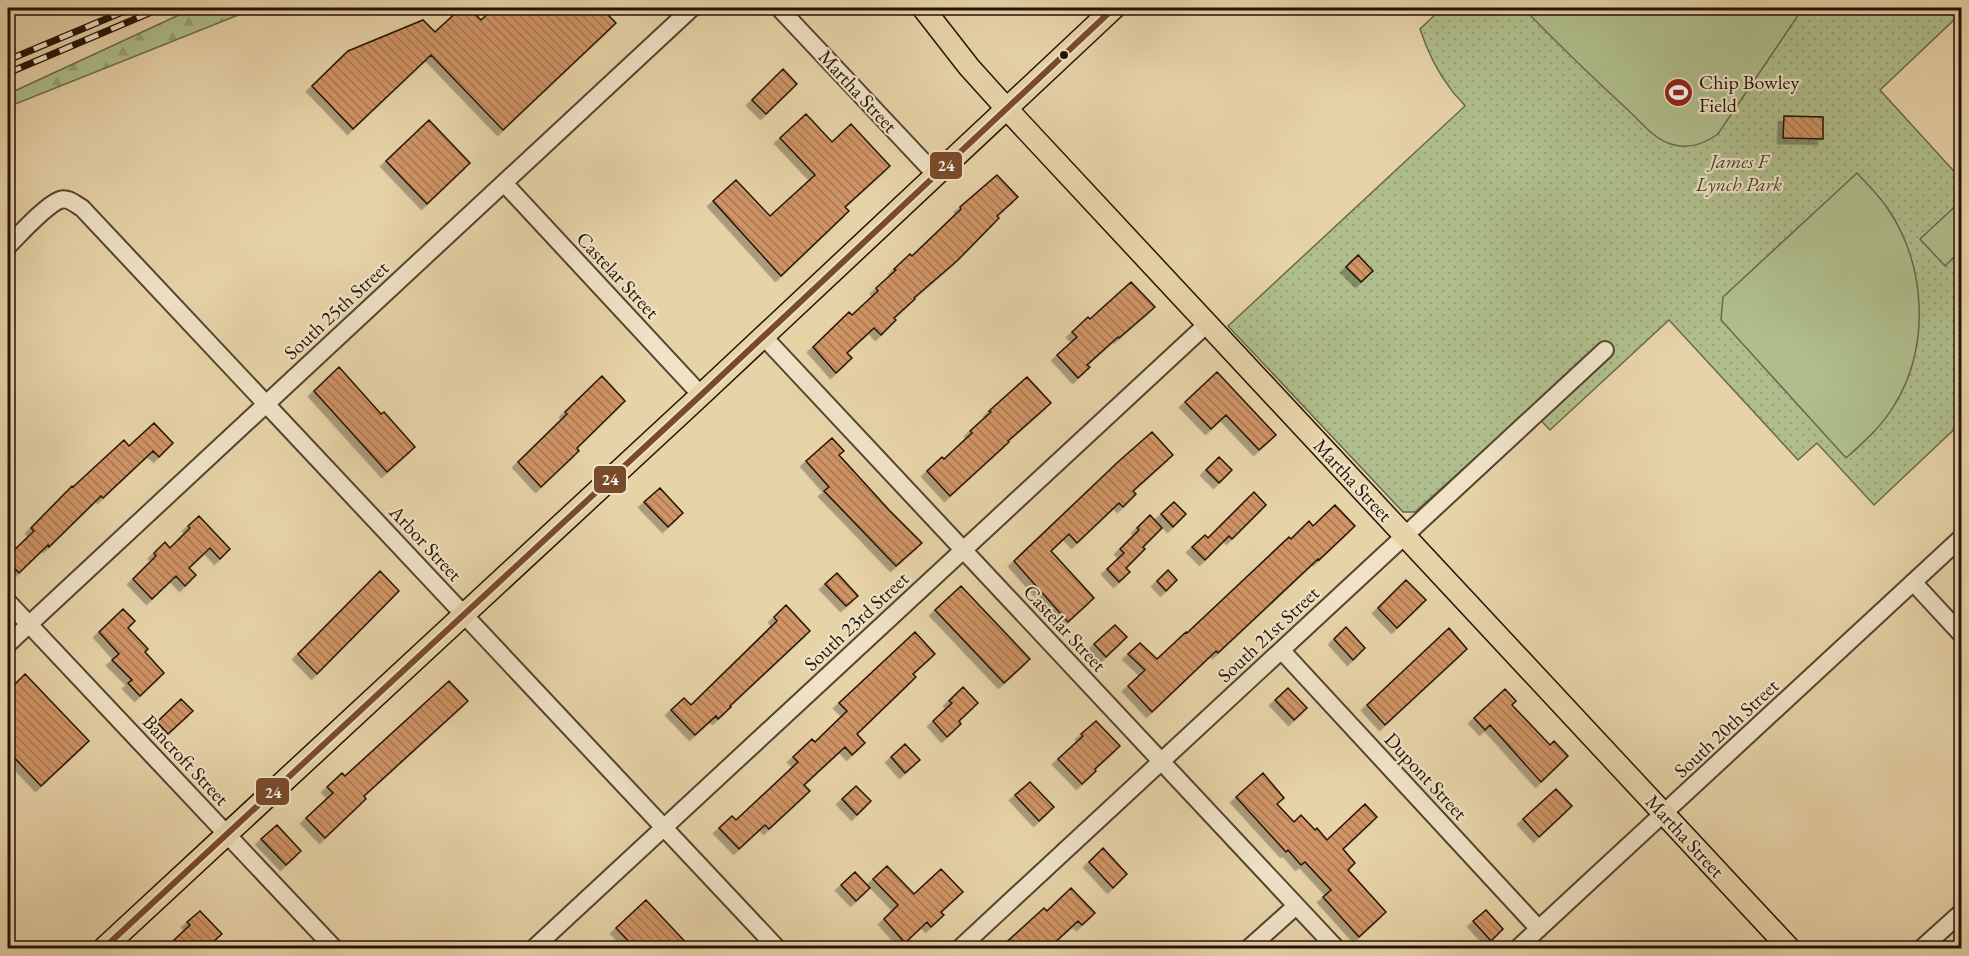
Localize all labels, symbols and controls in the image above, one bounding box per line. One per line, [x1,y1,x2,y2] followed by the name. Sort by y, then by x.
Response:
[813,44,904,139] street label: Martha Street
[1058,49,1070,61] unlabelled marker
[1699,69,1799,118] place label: Chip Bowley Field
[1662,77,1694,109] sports icon: Chip Bowley Field
[1695,148,1782,197] park label: James F Lynch Park
[929,151,963,180] line badge: 24
[938,155,955,176] text: 24
[571,226,666,325] street label: Castelar Street
[278,254,394,365] street label: South 25th Street
[1308,433,1399,528] street label: Martha Street
[593,465,627,494] line badge: 24
[602,469,619,490] text: 24
[383,499,469,587] street label: Arbor Street
[798,565,914,676] street label: South 23rd Street
[1018,579,1113,678] street label: Castelar Street
[1212,580,1325,688] street label: South 21st Street
[1668,672,1784,783] street label: South 20th Street
[137,709,235,812] street label: Bancroft Street
[1379,727,1474,826] street label: Dupont Street
[255,777,290,806] line badge: 24
[265,782,282,803] text: 24
[1640,789,1731,884] street label: Martha Street

